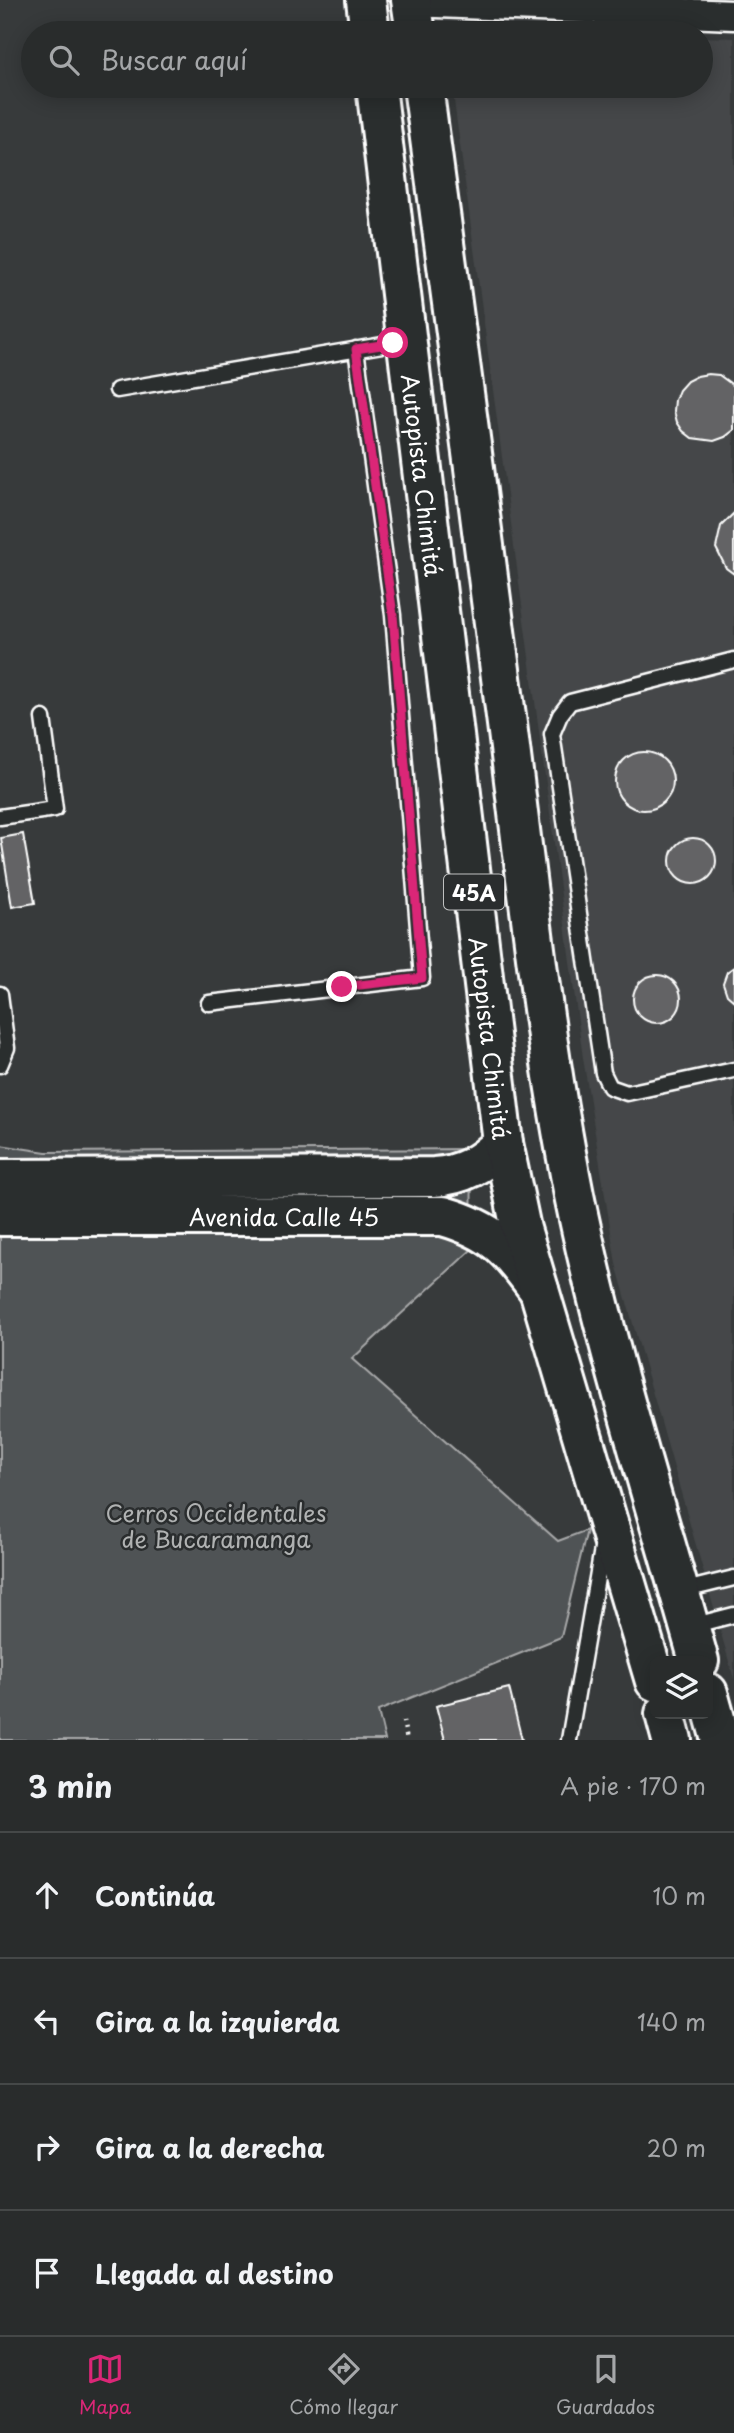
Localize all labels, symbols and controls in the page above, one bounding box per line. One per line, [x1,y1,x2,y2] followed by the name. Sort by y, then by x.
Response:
[21,21,713,98] search box
[101,40,247,79] text: Buscar aquí
[45,41,83,79] icon: search
[377,327,408,358] route start
[393,372,452,579] street label: Autopista Chimitá
[444,874,504,910] road number: 45A
[461,935,520,1142] street label: Autopista Chimitá
[326,971,357,1002] route end
[189,1199,379,1234] street label: Avenida Calle 45
[105,1495,327,1556] park label: Cerros Occidentales de Bucaramanga
[650,1656,713,1719] map controls
[650,1656,713,1719] button: layers
[28,1763,113,1808] text: 3 min
[560,1768,706,1803] text: A pie · 170 m
[28,1876,66,1914] icon: ahead
[95,1876,215,1915] text: Continúa
[652,1878,706,1913] text: 10 m
[28,2002,66,2040] icon: left
[95,2002,340,2041] text: Gira a la izquierda
[637,2004,706,2039] text: 140 m
[28,2128,66,2166] icon: right
[95,2128,325,2167] text: Gira a la derecha
[647,2130,706,2165] text: 20 m
[28,2254,66,2292] icon: arrive
[95,2254,334,2293] text: Llegada al destino
[79,2350,131,2420] tab: Mapa
[289,2350,398,2420] tab: Cómo llegar
[556,2350,655,2420] tab: Guardados

